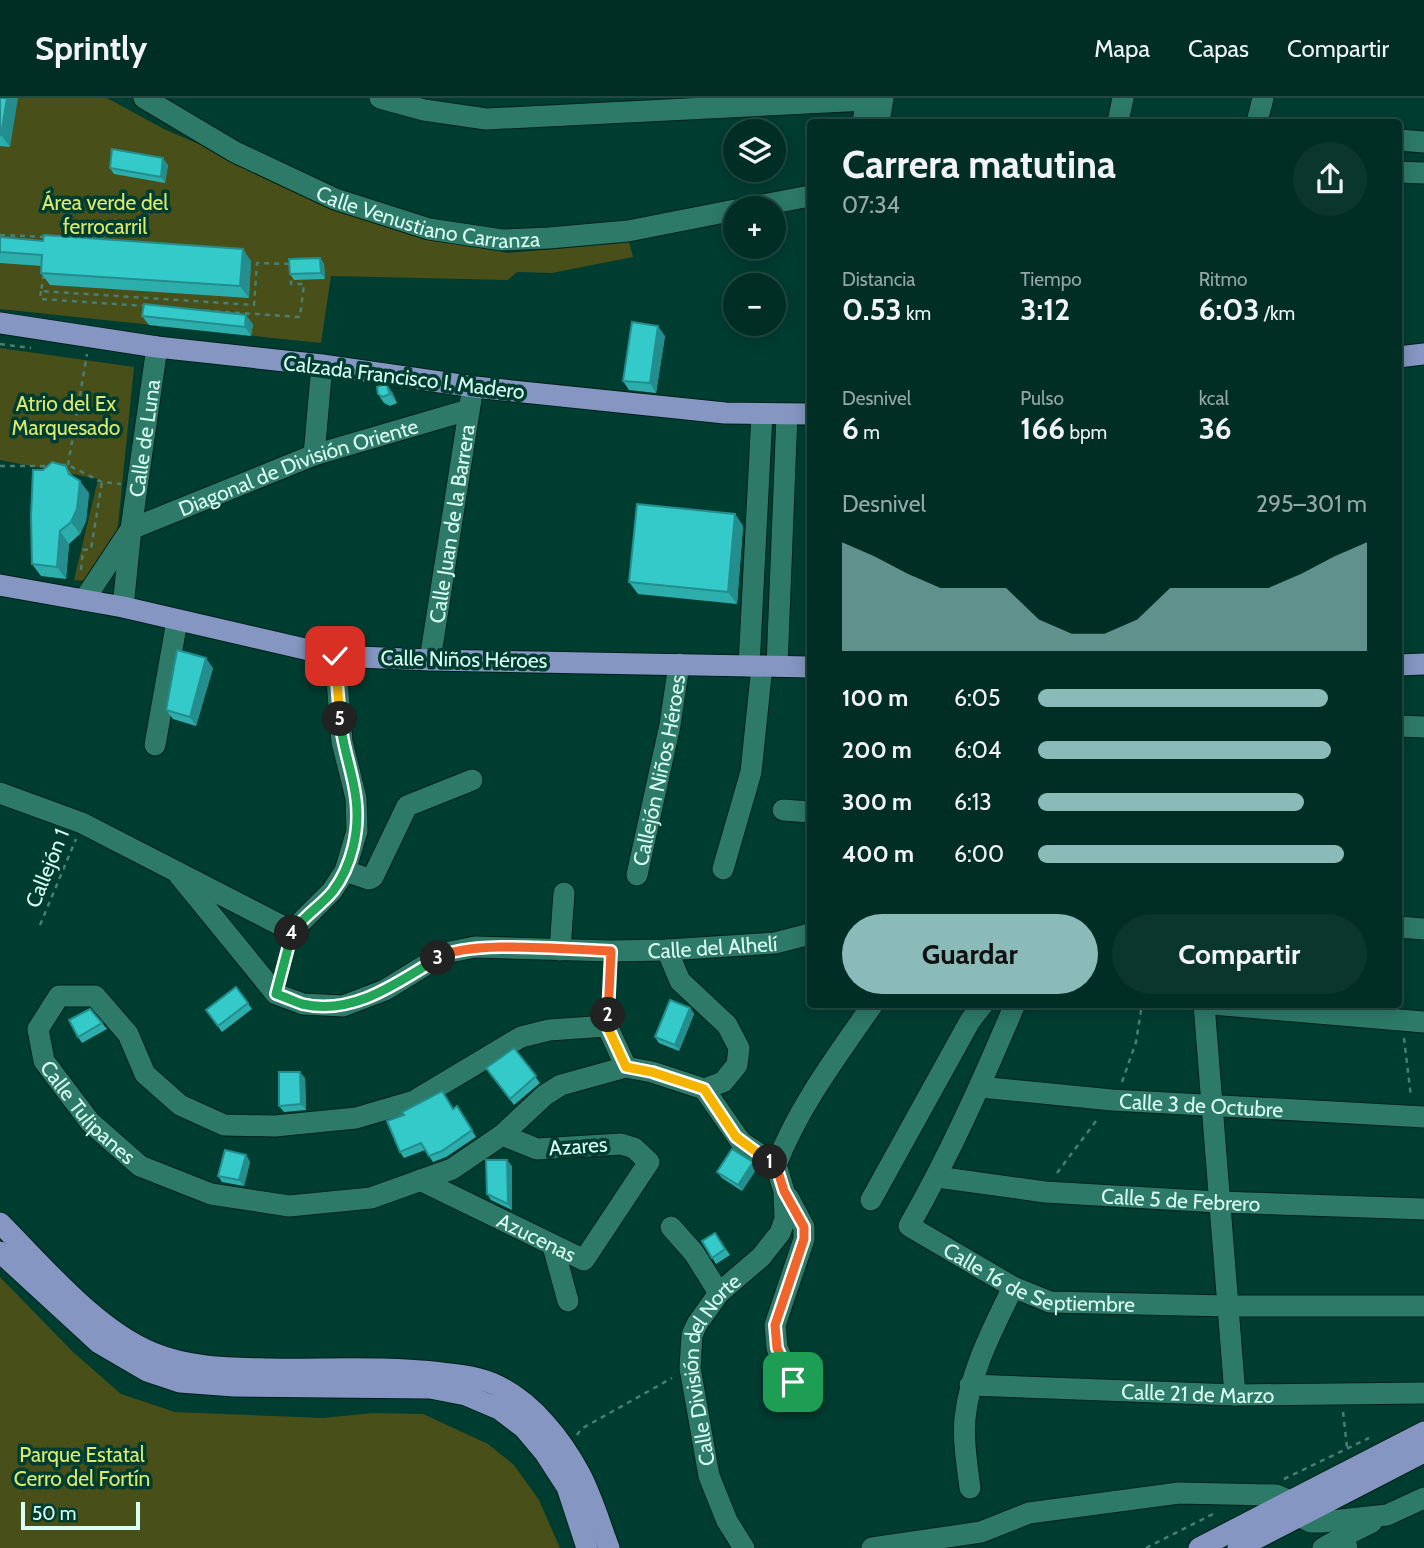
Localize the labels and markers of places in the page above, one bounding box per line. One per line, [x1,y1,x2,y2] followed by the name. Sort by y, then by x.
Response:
[305,626,365,686] pin
[322,702,358,736] pin: 5
[274,916,310,950] pin: 4
[420,940,456,976] pin: 3
[590,998,626,1032] pin: 2
[752,1144,788,1180] pin: 1
[763,1352,823,1412] pin

